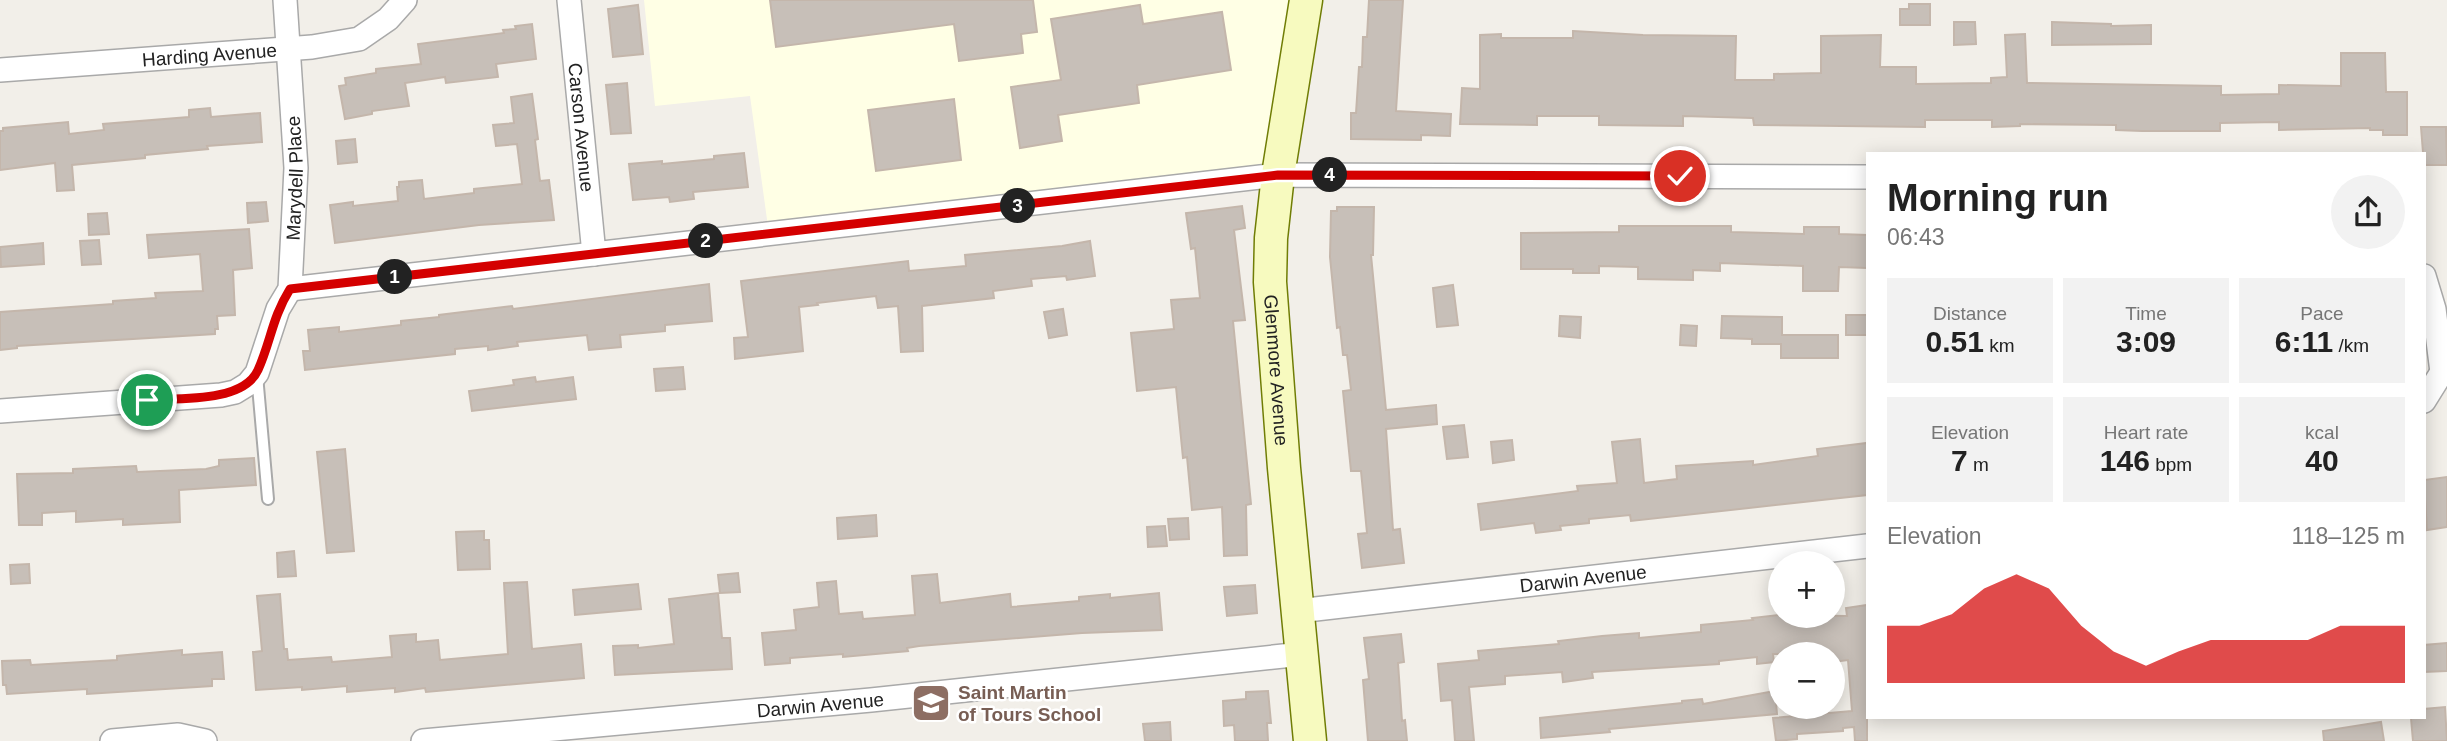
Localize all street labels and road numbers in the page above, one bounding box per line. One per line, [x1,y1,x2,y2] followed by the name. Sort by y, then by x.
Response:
[141,39,278,70] street label: Harding Avenue
[565,62,598,193] street label: Carson Avenue
[282,115,307,241] street label: Marydell Place
[1260,294,1293,447] street label: Glenmore Avenue
[1519,561,1648,596] street label: Darwin Avenue
[756,688,885,721] street label: Darwin Avenue

